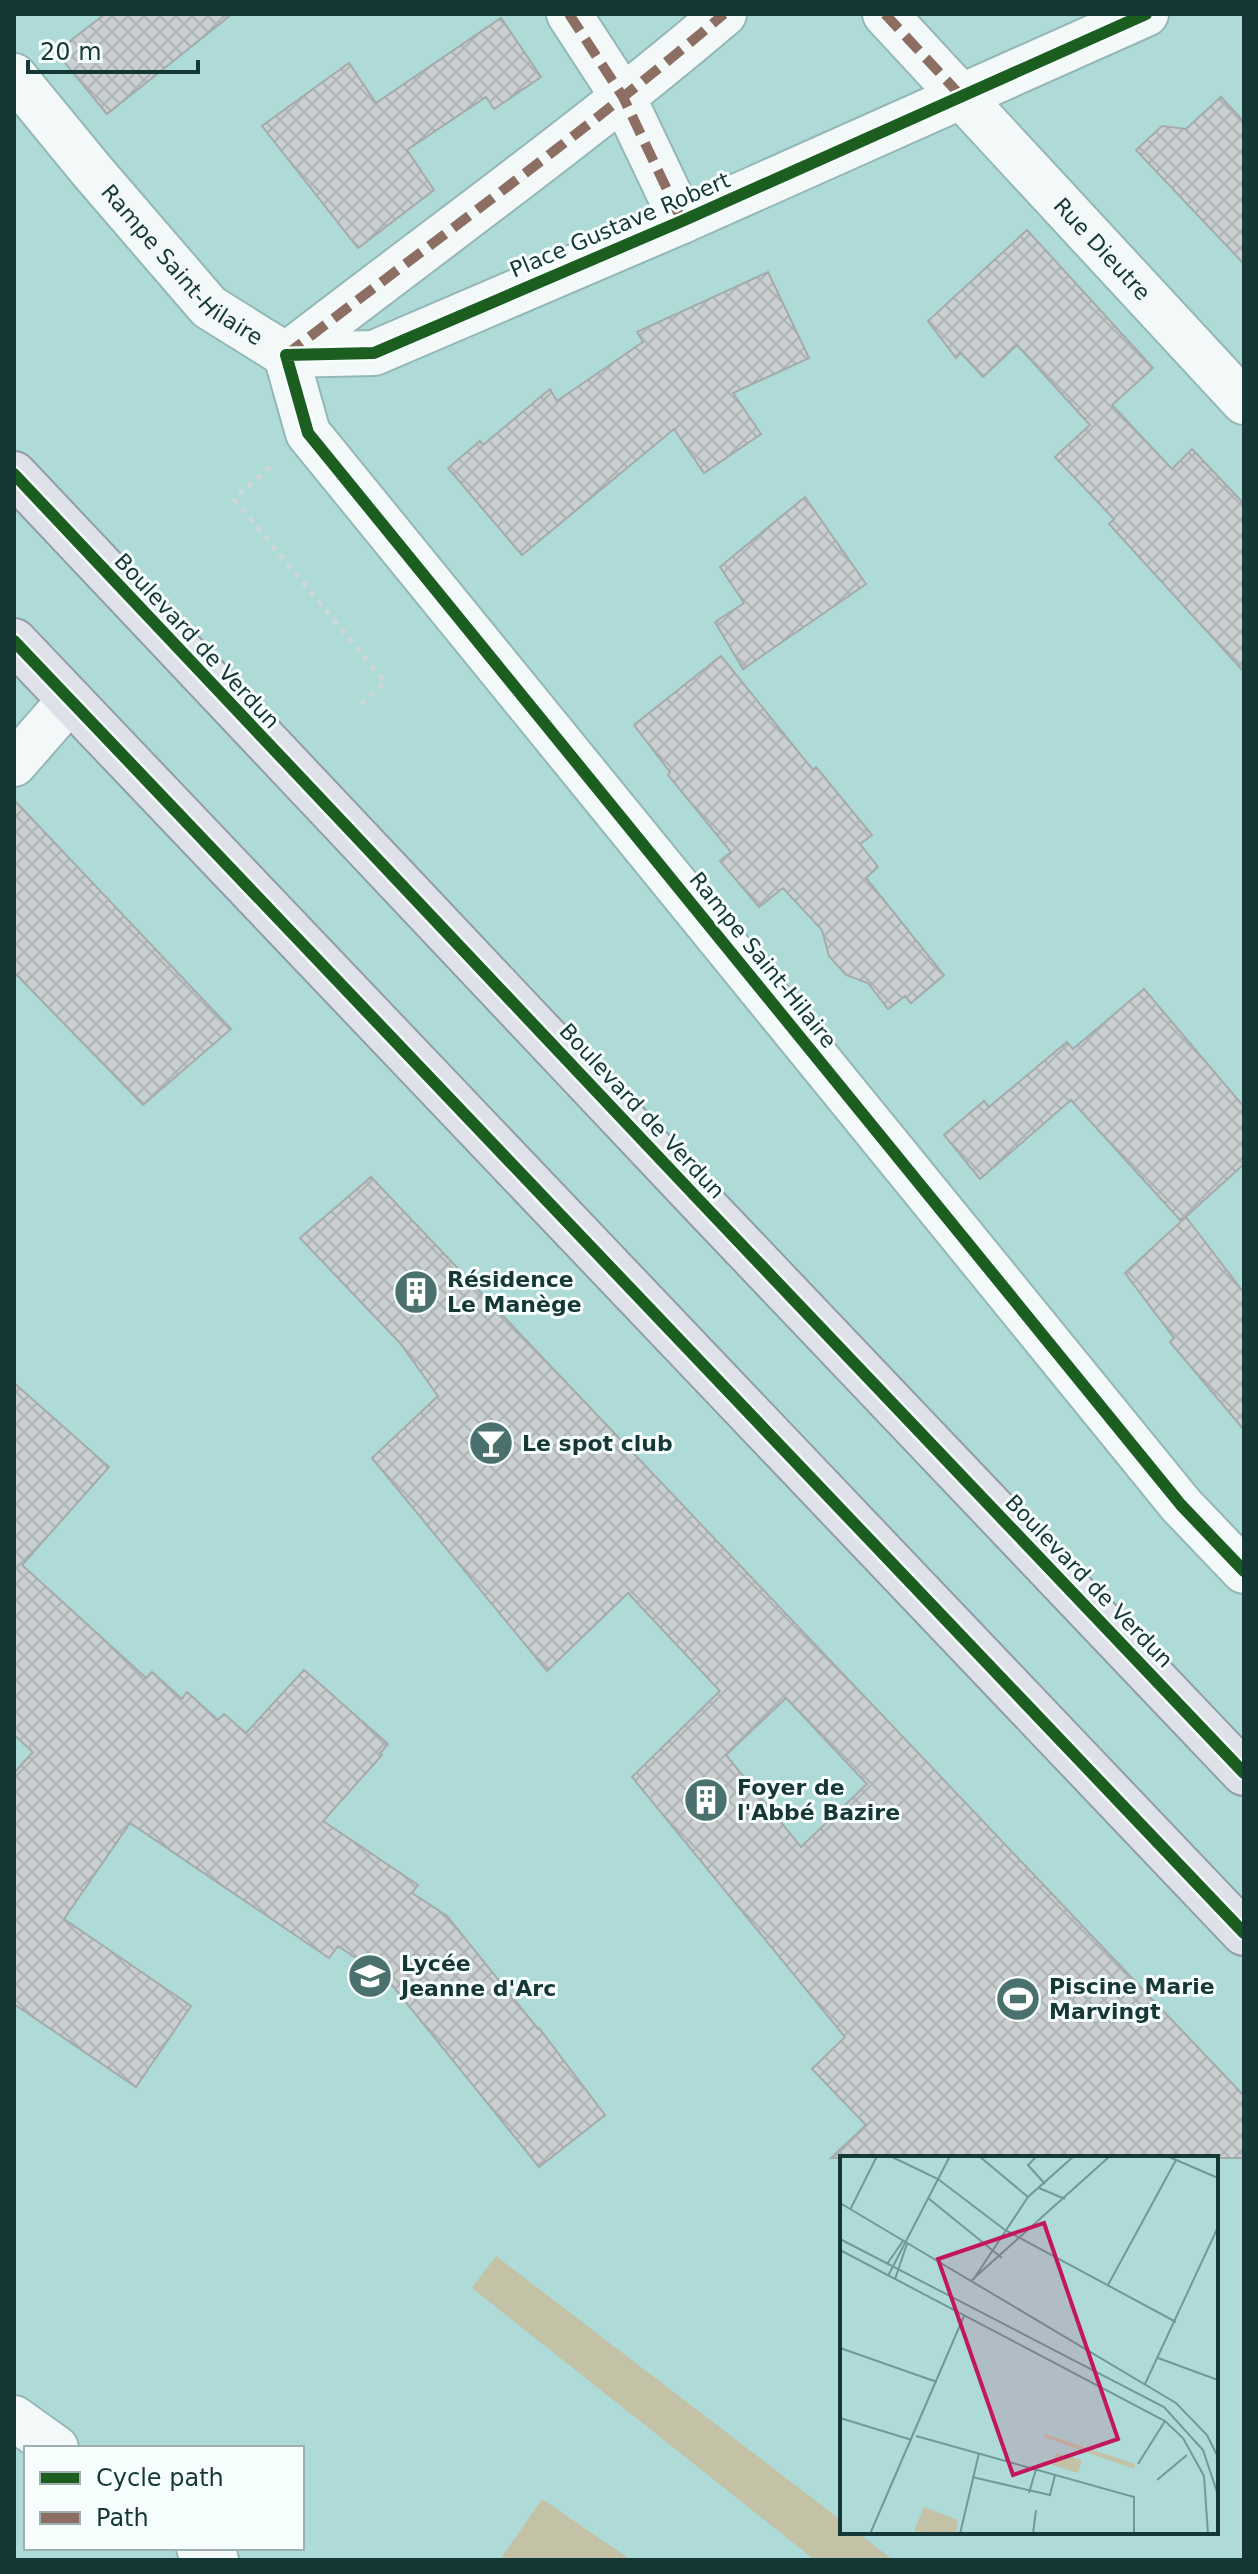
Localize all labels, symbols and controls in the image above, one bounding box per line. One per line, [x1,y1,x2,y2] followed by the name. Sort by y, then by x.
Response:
[28,24,198,74] scale bar
[40,38,102,66] text: 20 m
[506,167,734,283] street label: Place Gustave Robert
[97,179,267,350] street label: Rampe Saint-Hilaire
[1049,193,1156,305] street label: Rue Dieutre
[109,548,285,734] street label: Boulevard de Verdun
[684,867,842,1053] street label: Rampe Saint-Hilaire
[554,1018,730,1204] street label: Boulevard de Verdun
[447,1267,582,1317] place label: Résidence Le Manège
[392,1268,440,1316] building icon: Résidence Le Manège
[467,1419,515,1467] bar icon: Le spot club
[522,1431,673,1456] place label: Le spot club
[1000,1490,1178,1672] street label: Boulevard de Verdun
[737,1775,900,1825] place label: Foyer de l'Abbé Bazire
[682,1776,730,1824] building icon: Foyer de l'Abbé Bazire
[399,1951,556,2001] place label: Lycée Jeanne d'Arc
[346,1952,394,2000] school or university icon: Lycée Jeanne d'Arc
[1049,1974,1215,2024] place label: Piscine Marie Marvingt
[994,1975,1042,2023] sports icon: Piscine Marie Marvingt
[840,2156,1218,2534] inset map
[24,2446,304,2550] legend
[96,2464,224,2492] text: Cycle path
[96,2504,149,2532] text: Path

